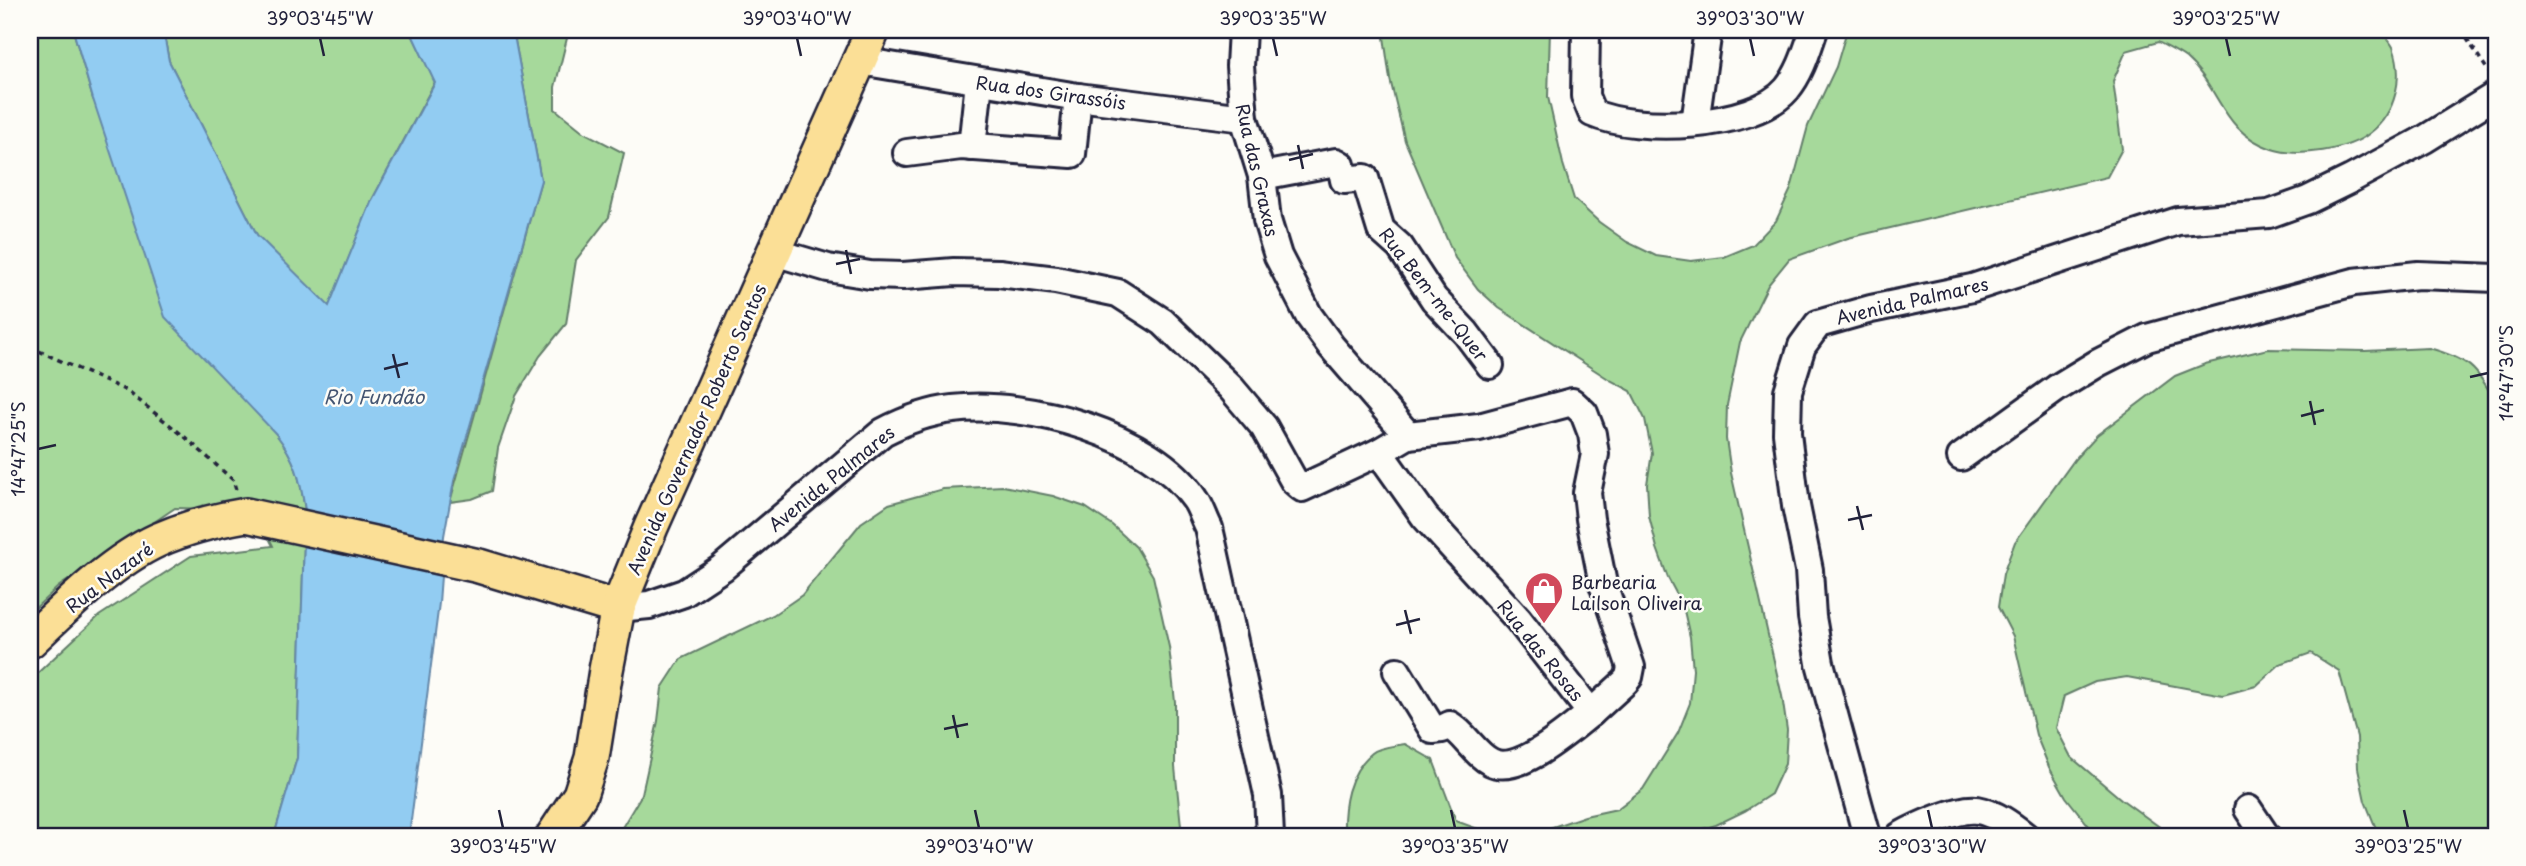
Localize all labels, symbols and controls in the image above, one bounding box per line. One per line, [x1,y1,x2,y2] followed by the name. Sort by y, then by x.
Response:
[267,4,374,31] text: 39°03'45"W
[743,4,852,31] text: 39°03'40"W
[1219,4,1327,31] text: 39°03'35"W
[1695,4,1805,31] text: 39°03'30"W
[2172,4,2281,31] text: 39°03'25"W
[974,68,1128,116] street label: Rua dos Girassóis
[1230,101,1286,239] street label: Rua das Graxas
[1373,221,1495,367] street label: Rua Bem-me-Quer
[1833,269,1991,331] street label: Avenida Palmares
[620,279,772,579] street label: Avenida Governador Roberto Santos
[2492,325,2519,421] text: 14°47'30"S
[324,382,426,410] water label: Rio Fundão
[4,401,31,497] text: 14°47'25"S
[762,419,900,537] street label: Avenida Palmares
[60,535,158,619] street label: Rua Nazaré
[1571,568,1703,616] place label: Barbearia Lailson Oliveira
[1523,570,1565,625] shop icon: Barbearia Lailson Oliveira
[1492,593,1590,707] street label: Rua das Rosas
[450,832,557,859] text: 39°03'45"W
[925,832,1034,859] text: 39°03'40"W
[1401,832,1509,859] text: 39°03'35"W
[1877,832,1987,859] text: 39°03'30"W
[2354,832,2463,859] text: 39°03'25"W

